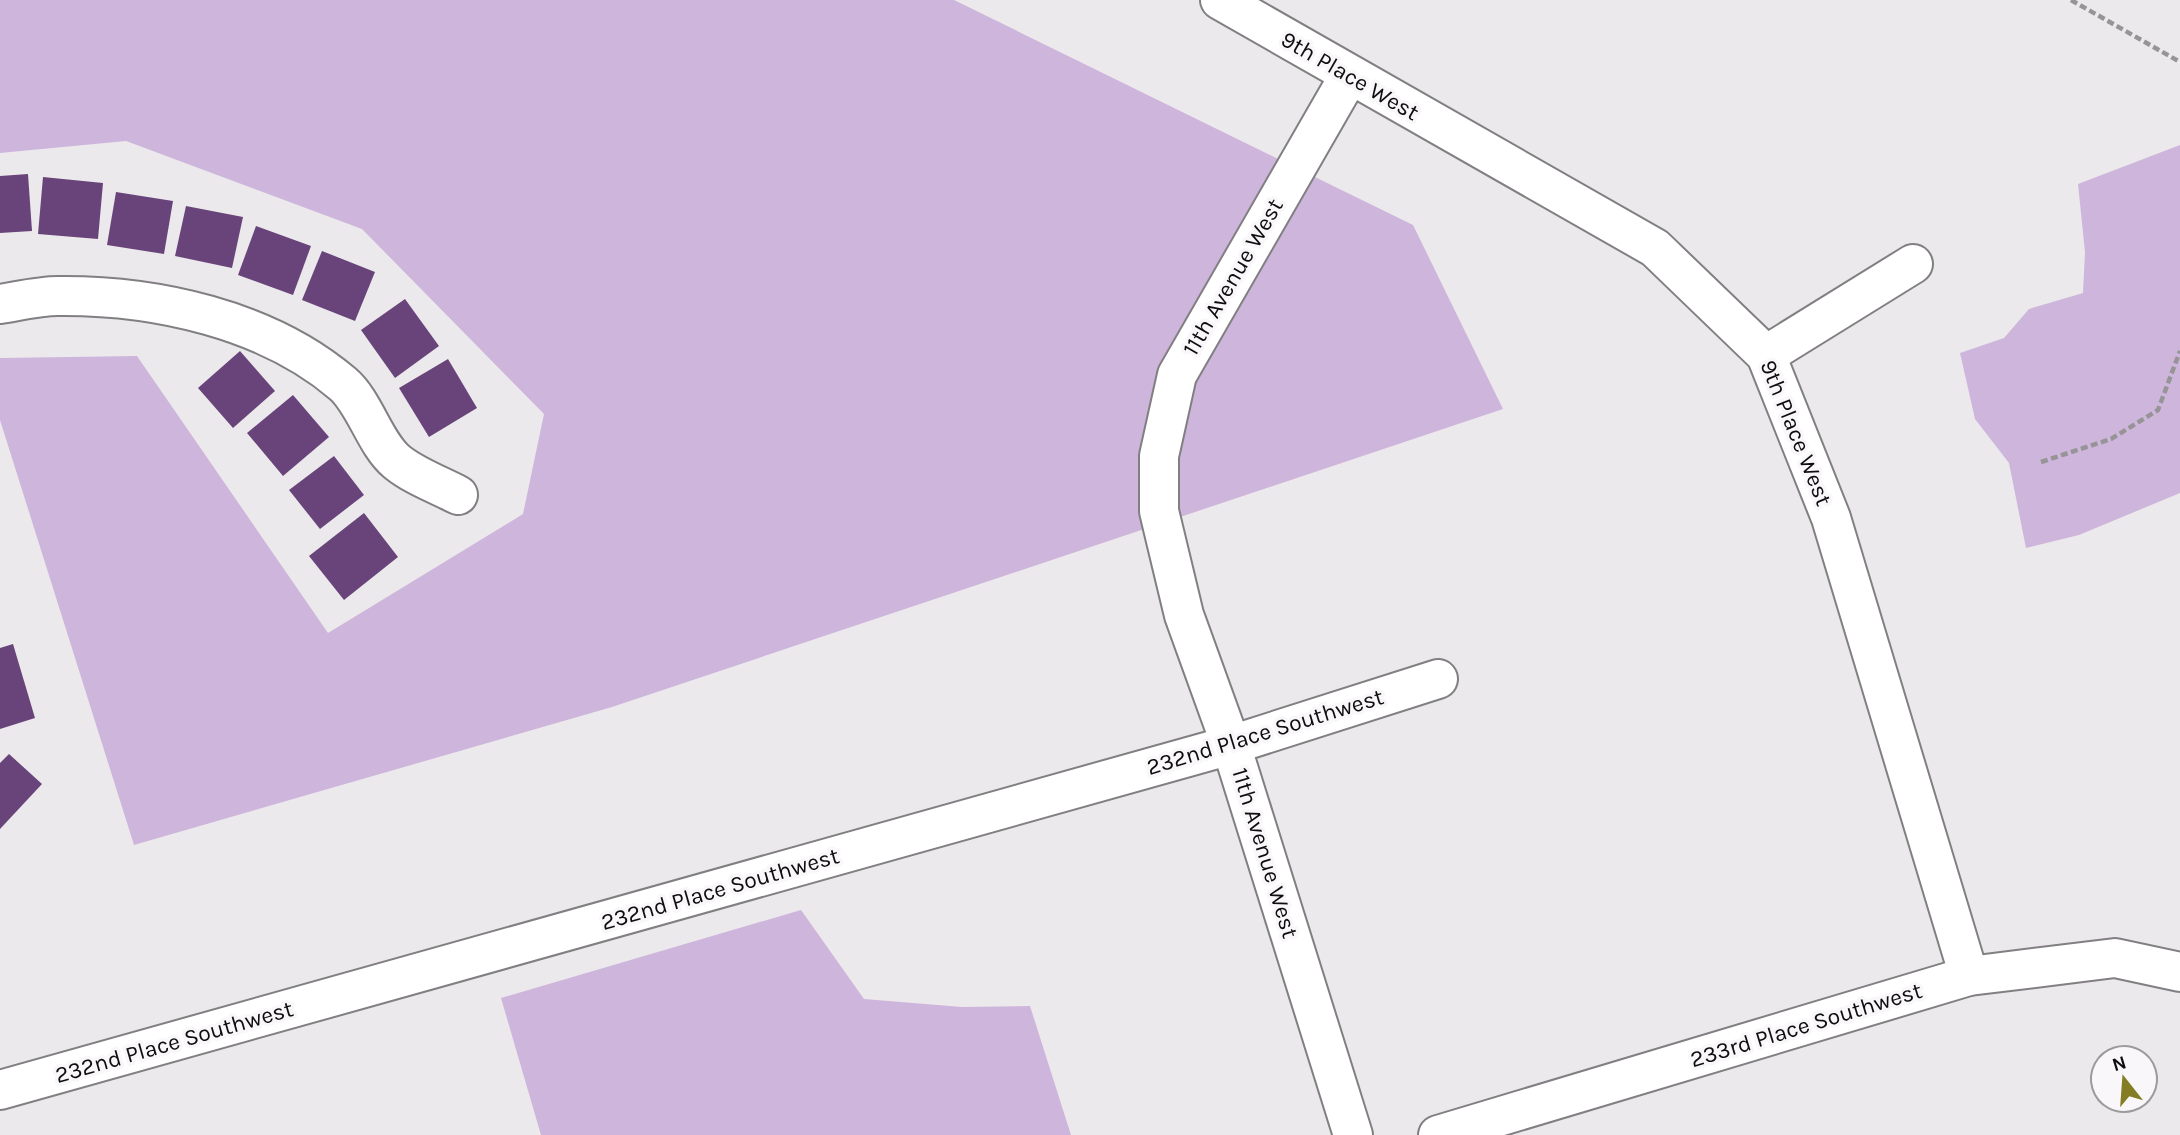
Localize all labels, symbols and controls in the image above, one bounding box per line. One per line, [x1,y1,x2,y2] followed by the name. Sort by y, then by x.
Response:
[1276,26,1424,127] street label: 9th Place West
[1177,193,1289,360] street label: 11th Avenue West
[1755,356,1838,510] street label: 9th Place West
[1143,683,1387,781] street label: 232nd Place Southwest
[1226,765,1304,942] street label: 11th Avenue West
[598,842,842,936] street label: 232nd Place Southwest
[1687,977,1926,1073] street label: 233rd Place Southwest
[52,995,296,1089] street label: 232nd Place Southwest
[2089,1044,2159,1114] north arrow
[2110,1051,2129,1076] text: N

